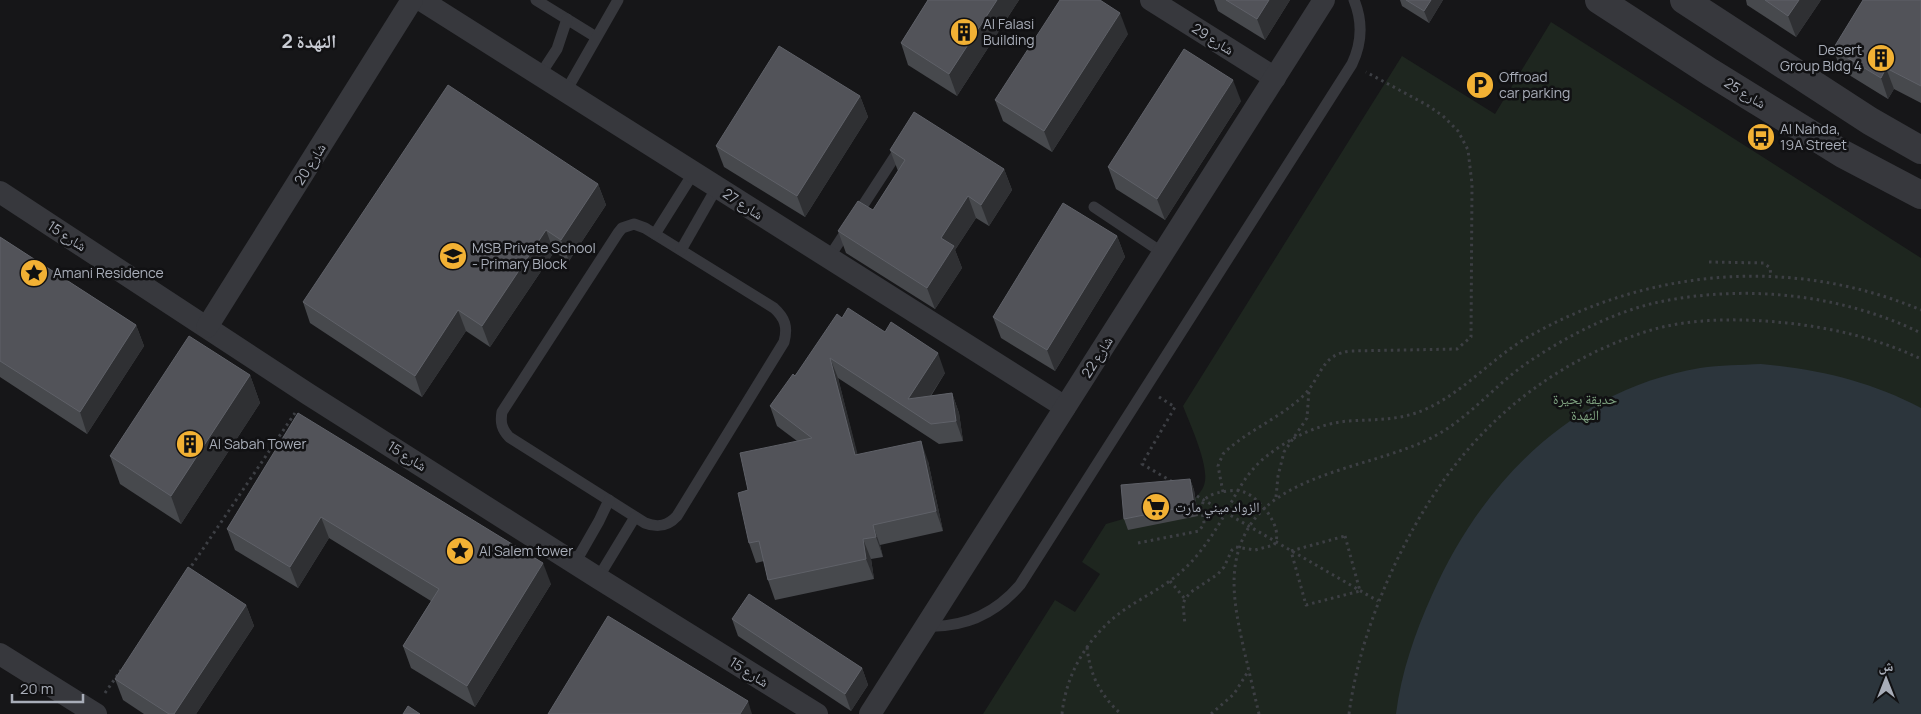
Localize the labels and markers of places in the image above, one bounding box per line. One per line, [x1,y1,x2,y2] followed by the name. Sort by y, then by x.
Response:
[983,14,1035,49] place label: Al Falasi Building
[949,17,979,47] building icon: Al Falasi Building
[1780,40,1862,75] place label: Desert Group Bldg 4
[1866,43,1896,73] building icon: Desert Group Bldg 4
[1499,67,1570,102] place label: Offroad car parking
[1465,70,1495,100] parking icon: Offroad car parking
[1780,119,1847,154] place label: Al Nahda, 19A Street
[1746,122,1776,152] bus stop icon: Al Nahda, 19A Street
[472,238,596,273] place label: MSB Private School - Primary Block
[438,241,468,271] school or university icon: MSB Private School - Primary Block
[19,258,49,288] place icon: Amani Residence
[53,263,164,282] place label: Amani Residence
[175,429,205,459] building icon: Al Sabah Tower
[209,434,306,453] place label: Al Sabah Tower
[1141,492,1171,522] supermarket icon: الزواد ميني مارت
[1175,497,1260,519] place label: الزواد ميني مارت
[445,536,475,566] place icon: Al Salem tower
[479,541,573,560] place label: Al Salem tower

